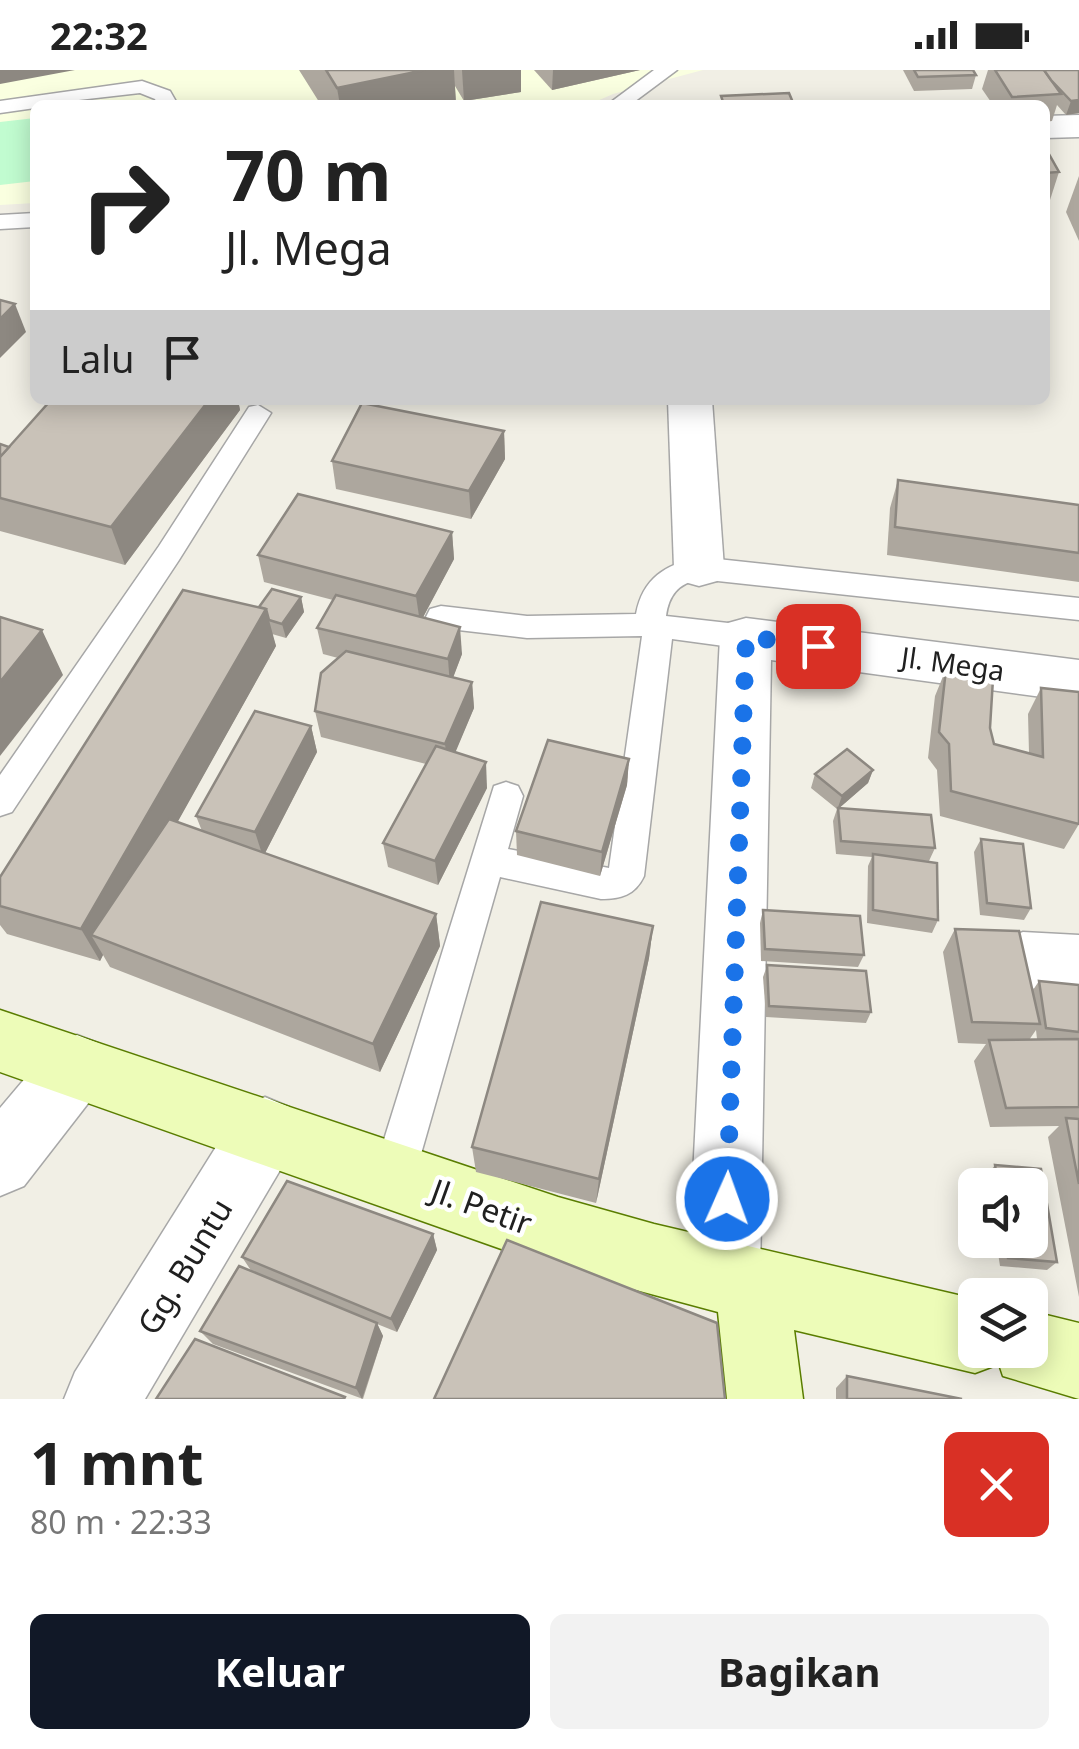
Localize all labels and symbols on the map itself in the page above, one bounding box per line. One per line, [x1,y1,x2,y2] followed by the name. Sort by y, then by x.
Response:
[776,604,861,689] pin
[896,637,1007,689] street label: Jl. Mega
[675,1147,779,1251] position arrow
[423,1167,538,1244] street label: Jl. Petir
[127,1190,241,1342] street label: Gg. Buntu

